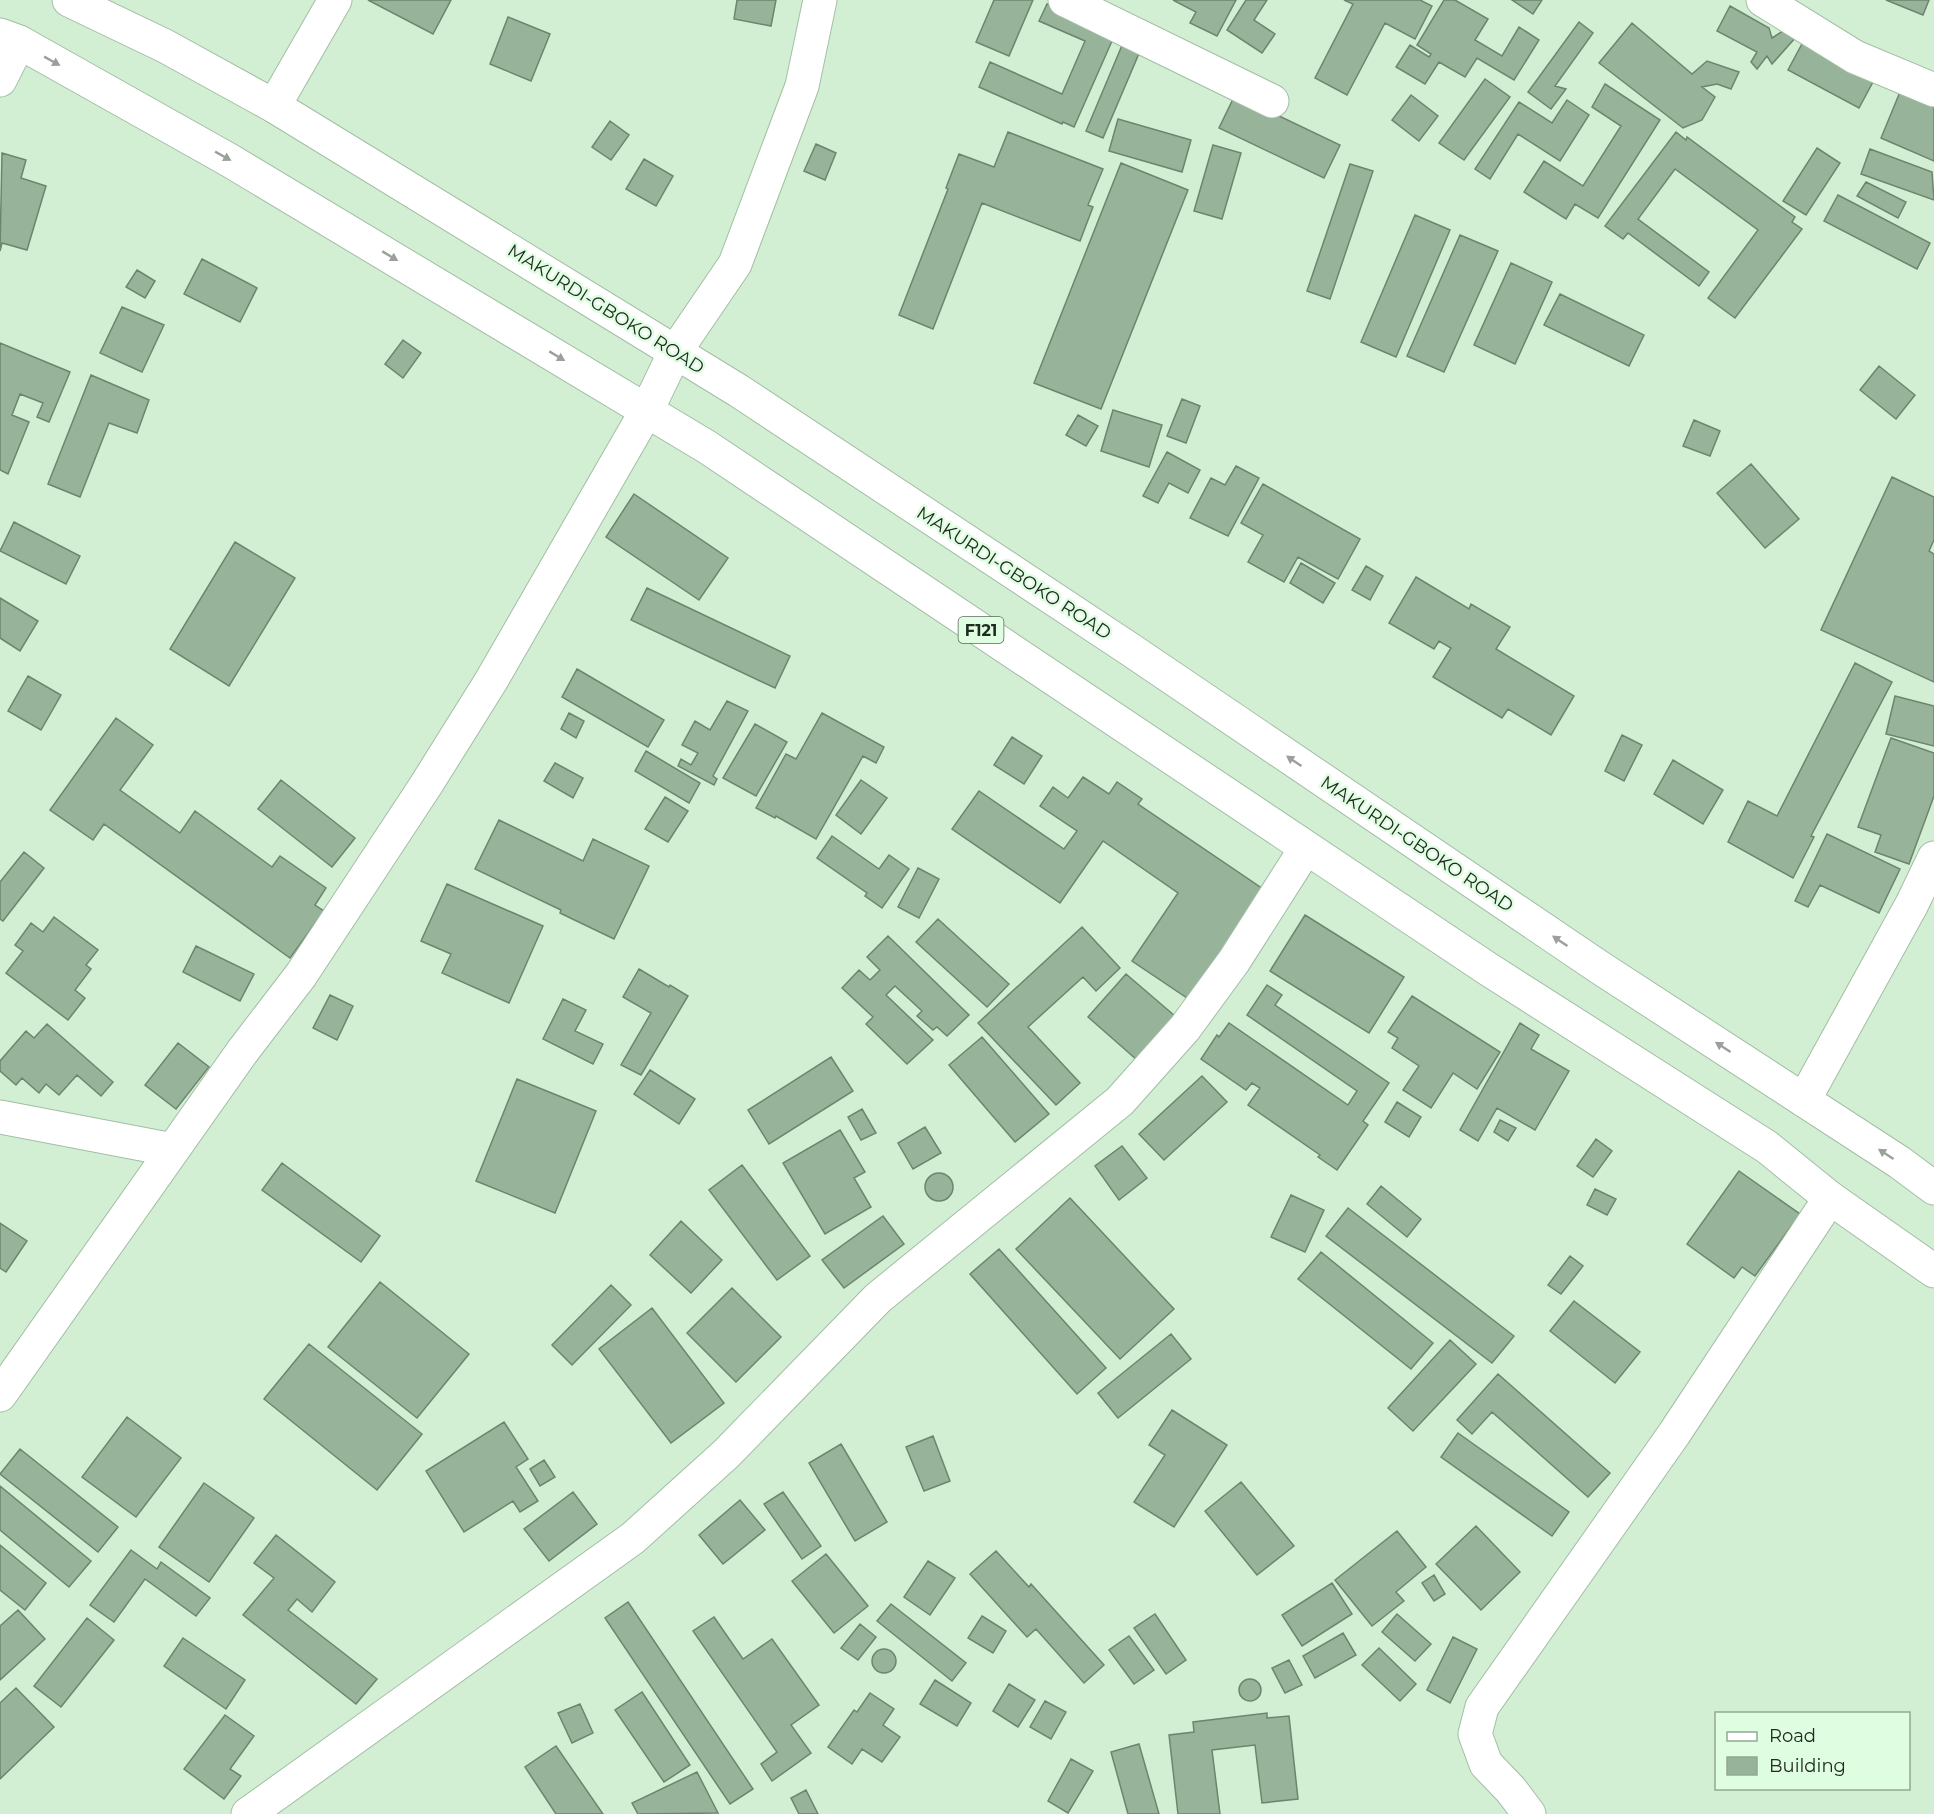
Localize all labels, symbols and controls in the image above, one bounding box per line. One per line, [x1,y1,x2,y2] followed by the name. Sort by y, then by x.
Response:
[44,56,61,66] one-way arrow
[214,151,231,161] one-way arrow
[504,239,708,379] street label: MAKURDI-GBOKO ROAD
[382,250,398,261] one-way arrow
[549,351,565,362] one-way arrow
[913,502,1115,644] street label: MAKURDI-GBOKO ROAD
[958,617,1004,643] road number: F121
[1286,756,1302,767] one-way arrow
[1317,771,1517,917] street label: MAKURDI-GBOKO ROAD
[1552,935,1568,947] one-way arrow
[1715,1042,1731,1053] one-way arrow
[1878,1148,1895,1159] one-way arrow
[1715,1712,1910,1790] legend
[1769,1725,1816,1747] text: Road
[1769,1755,1846,1777] text: Building

